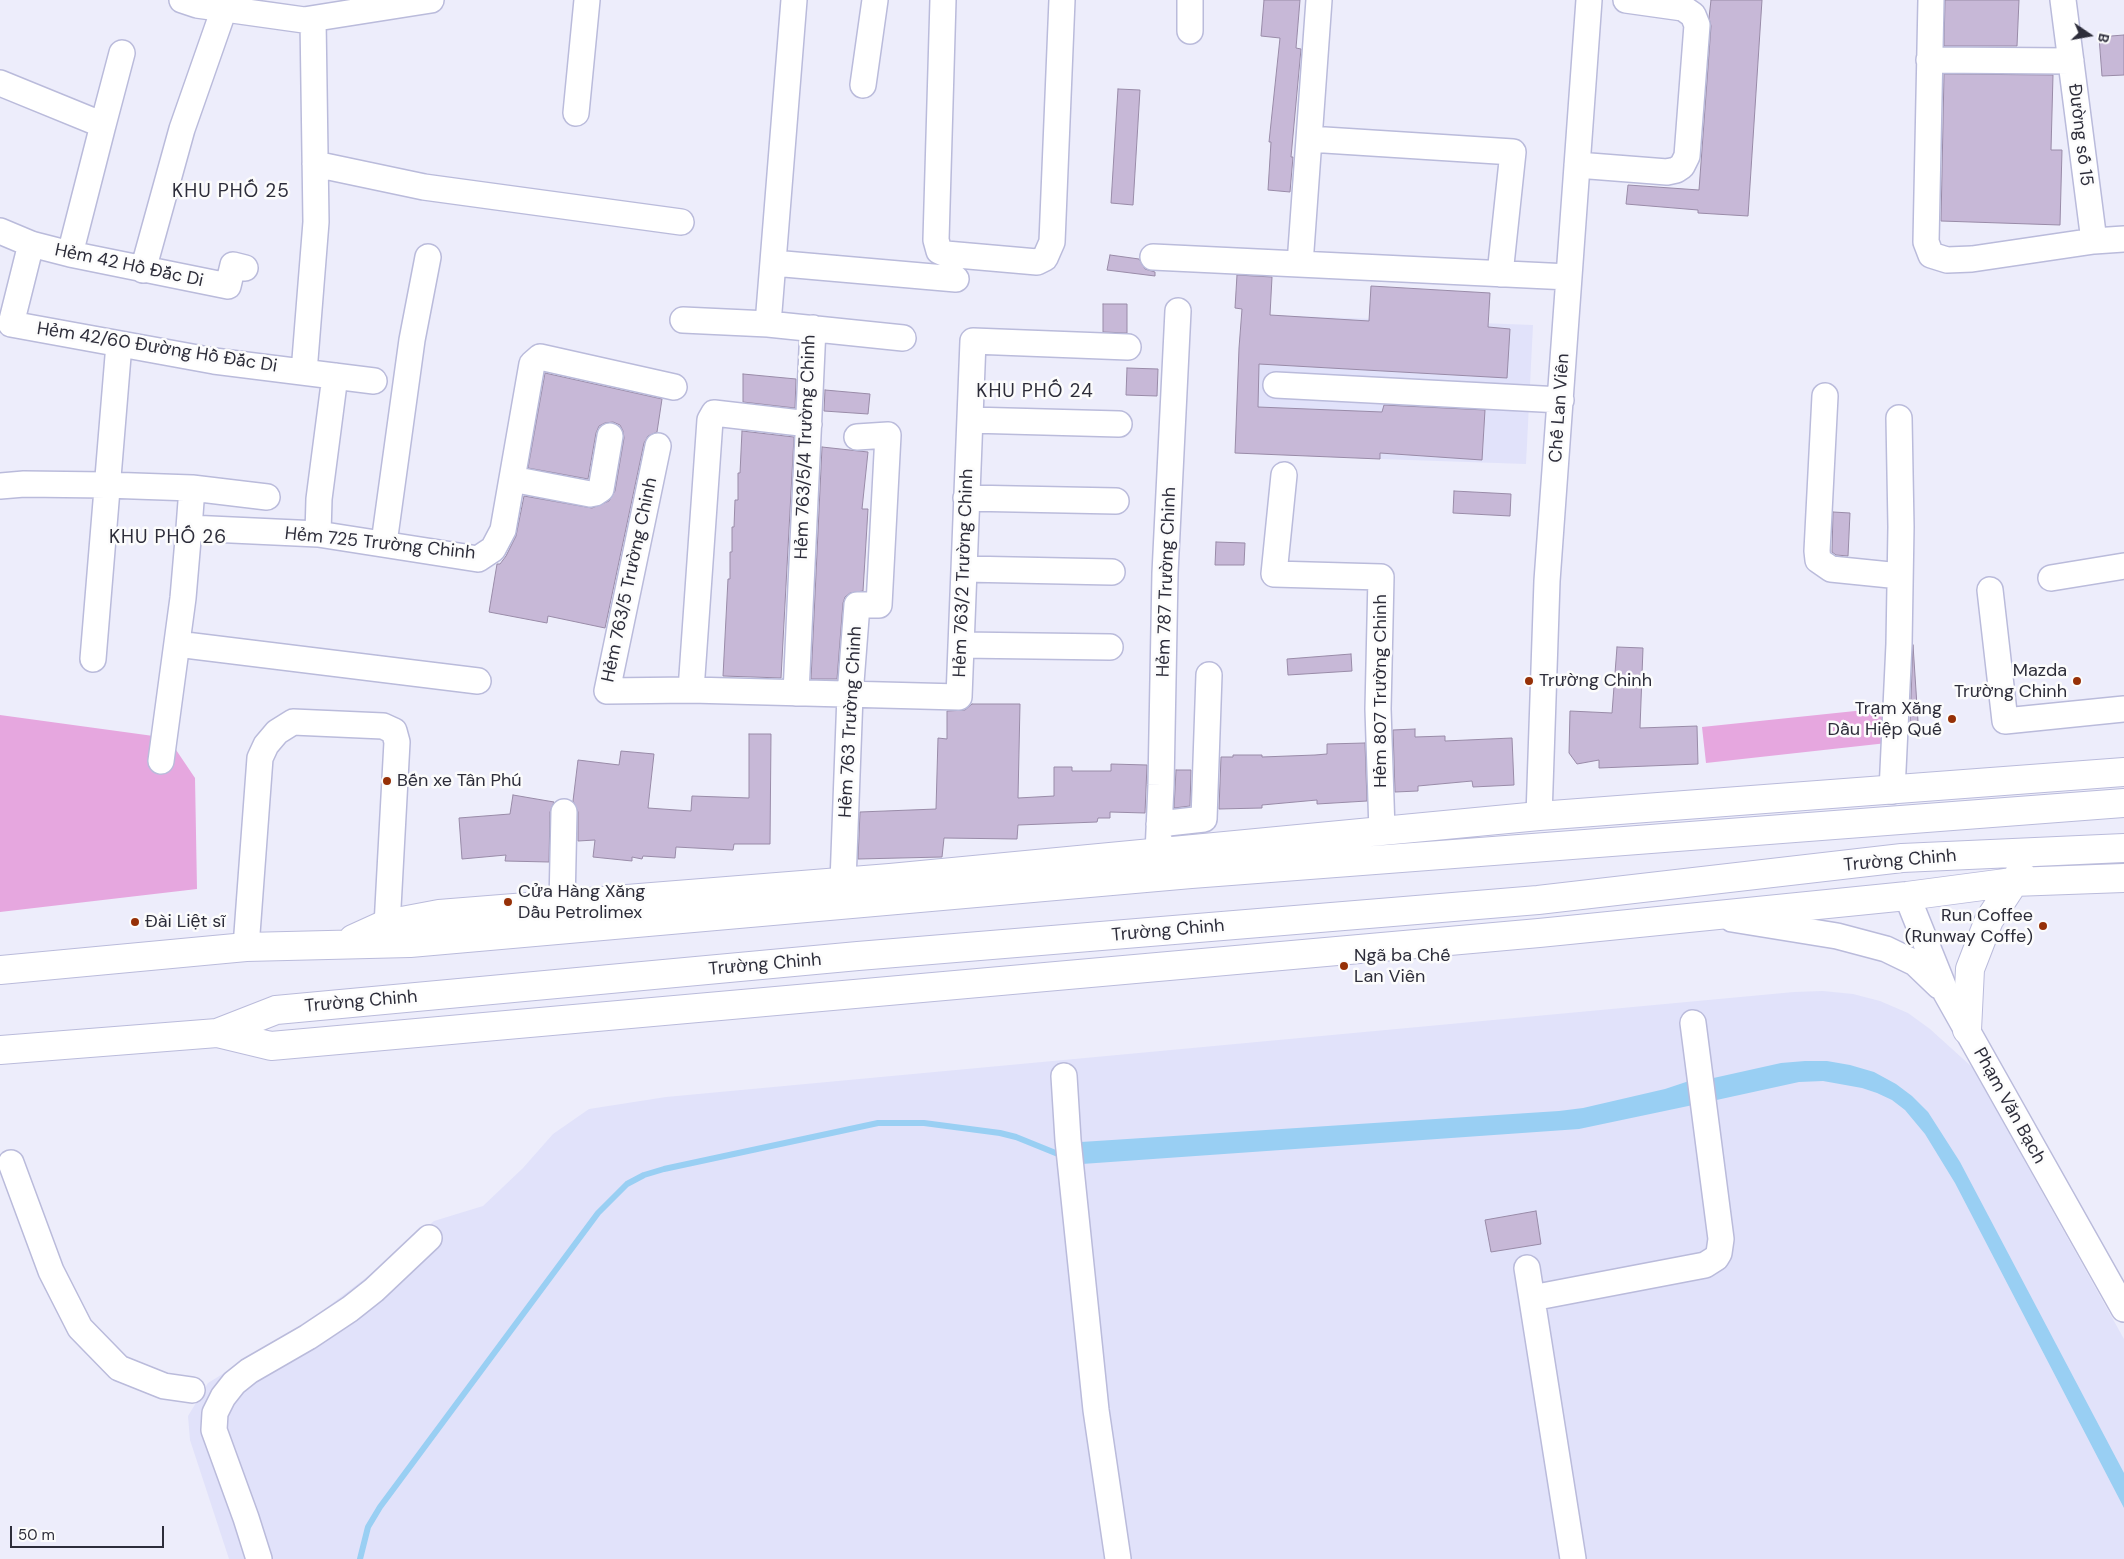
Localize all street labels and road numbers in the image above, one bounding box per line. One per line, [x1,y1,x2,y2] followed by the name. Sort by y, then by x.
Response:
[2063,83,2097,187] street label: Đường số 15
[53,240,205,292] street label: Hẻm 42 Hồ Đắc Di
[35,318,279,378] street label: Hẻm 42/60 Đường Hồ Đắc Di
[791,334,821,560] street label: Hẻm 763/5/4 Trường Chinh
[1545,353,1575,463] street label: Chế Lan Viên
[950,468,978,678] street label: Hẻm 763/2 Trường Chinh
[598,476,662,684] street label: Hẻm 763/5 Trường Chinh
[1153,487,1181,677] street label: Hẻm 787 Trường Chinh
[284,523,476,565] street label: Hẻm 725 Trường Chinh
[1370,594,1392,788] street label: Hẻm 807 Trường Chinh
[835,626,867,818] street label: Hẻm 763 Trường Chinh
[1843,845,1957,877] street label: Trường Chinh
[1111,915,1225,947] street label: Trường Chinh
[708,949,822,981] street label: Trường Chinh
[304,986,418,1018] street label: Trường Chinh
[1968,1044,2050,1168] street label: Phạm Văn Bạch

